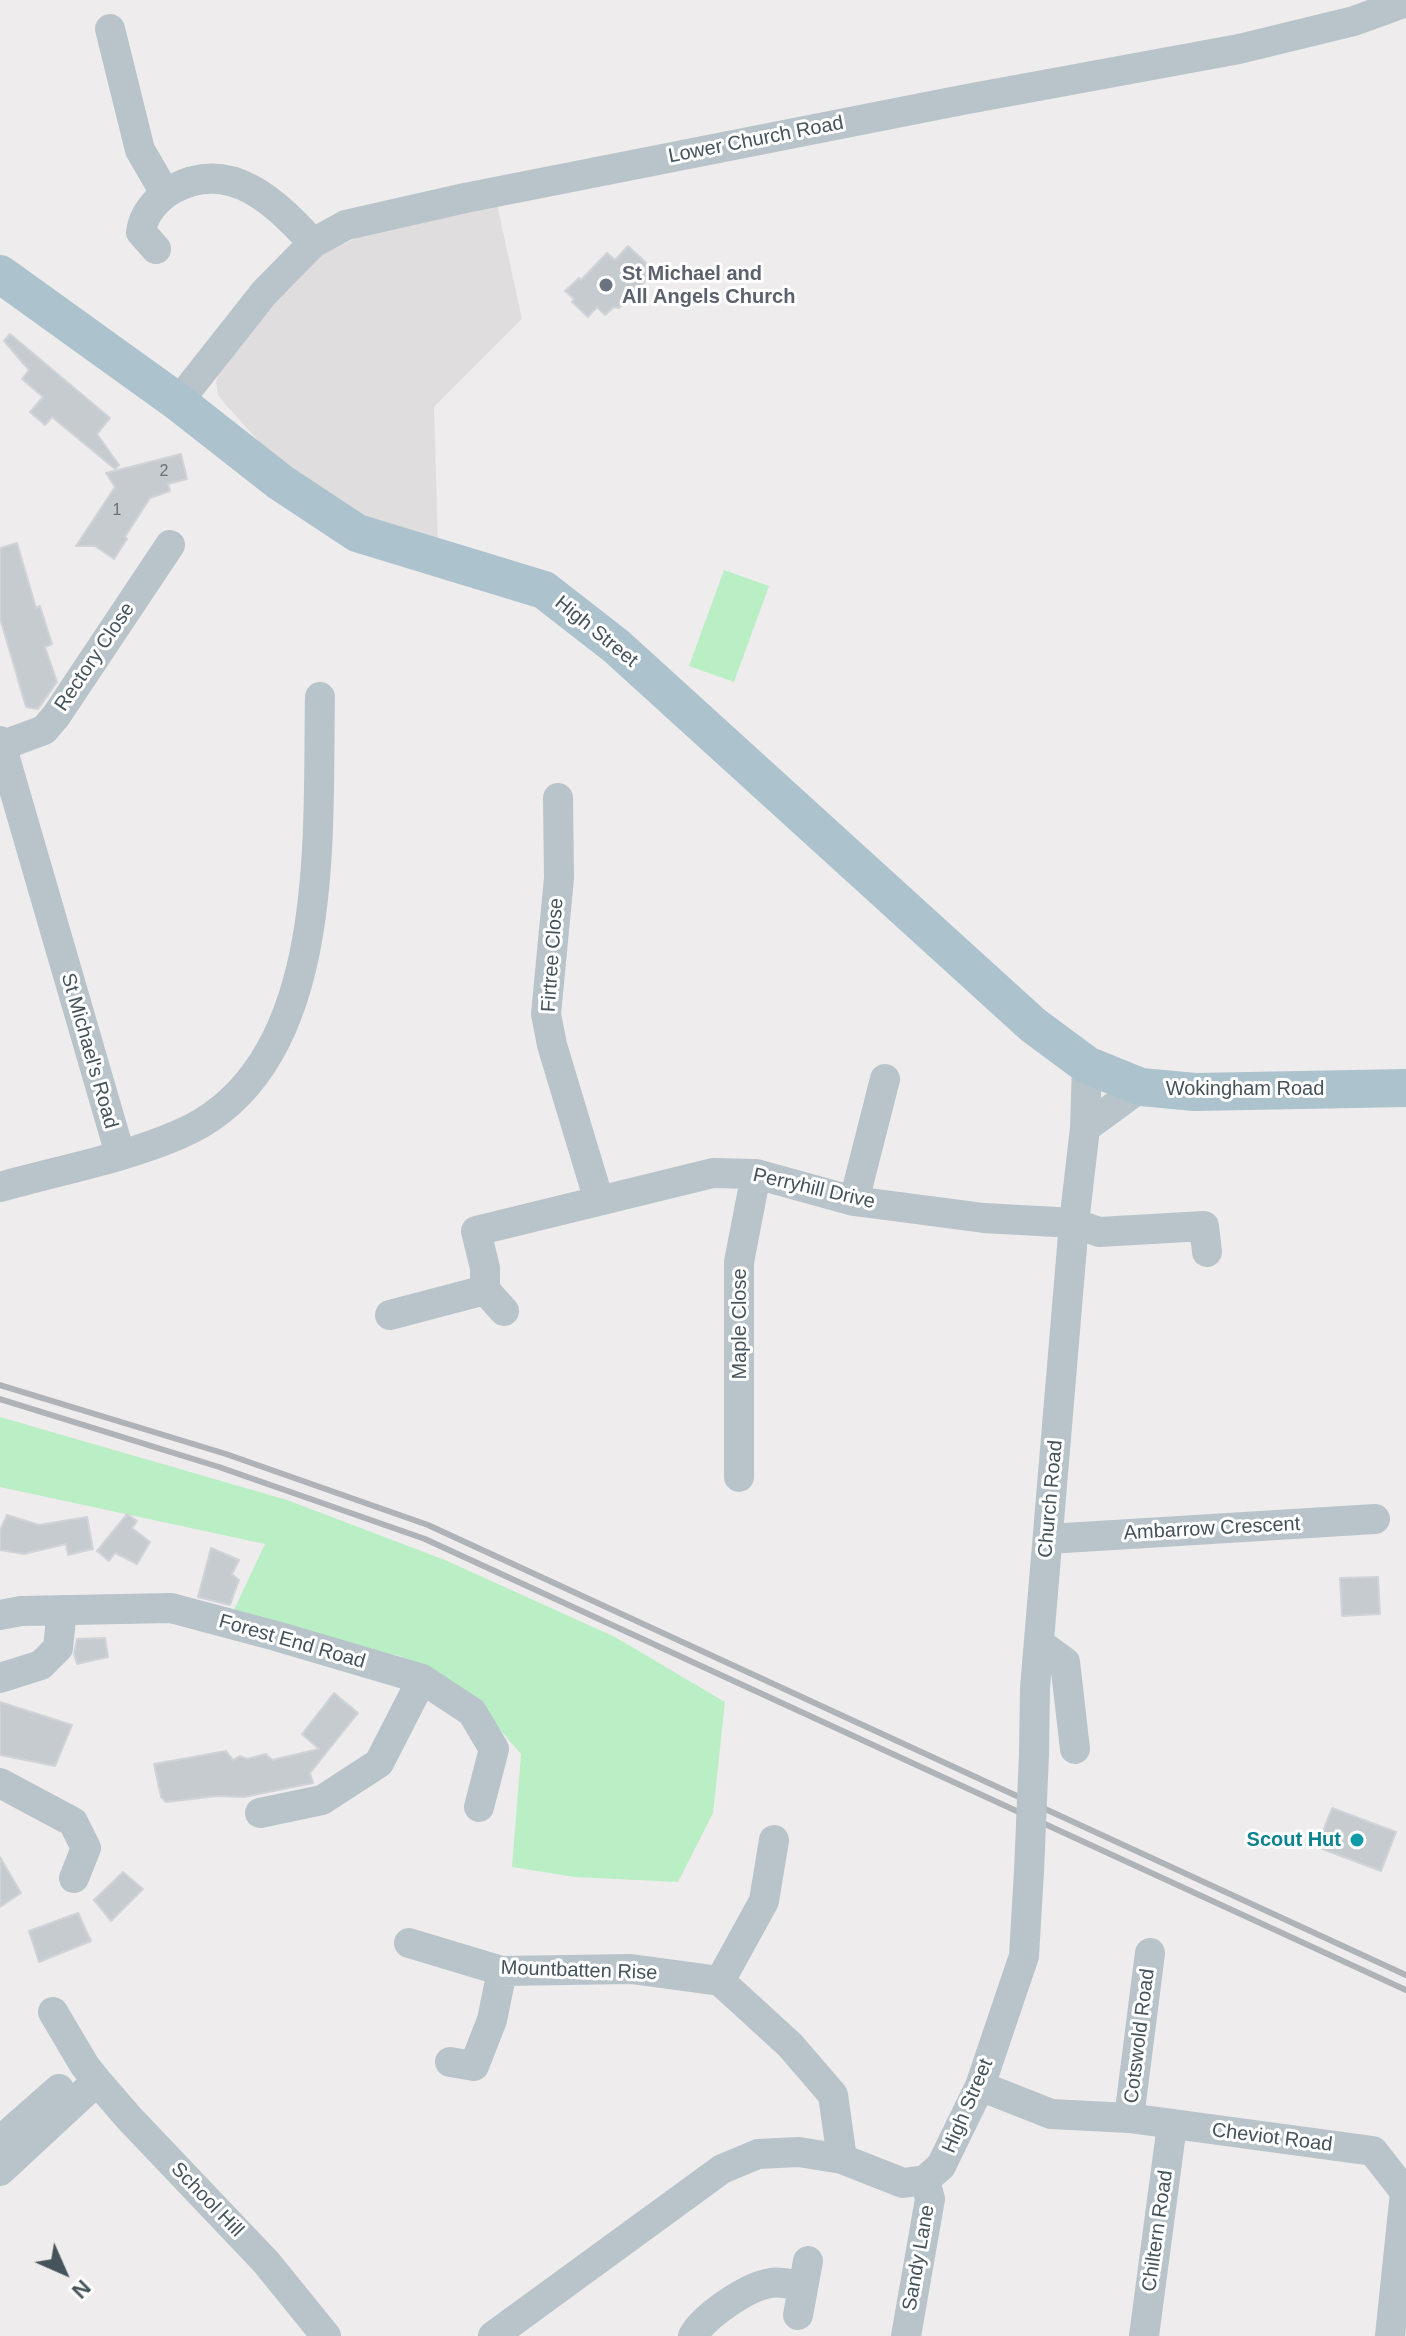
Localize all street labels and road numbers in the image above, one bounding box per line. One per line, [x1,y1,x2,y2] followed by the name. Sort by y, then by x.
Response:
[666,111,846,169] street label: Lower Church Road
[550,591,642,673] street label: High Street
[50,598,140,716] street label: Rectory Close
[537,897,569,1013] street label: Firtree Close
[55,971,123,1131] street label: St Michael's Road
[1166,1077,1324,1101] street label: Wokingham Road
[751,1163,877,1215] street label: Perryhill Drive
[728,1268,752,1380] street label: Maple Close
[1034,1439,1068,1559] street label: Church Road
[1123,1512,1301,1546] street label: Ambarrow Crescent
[216,1610,368,1674] street label: Forest End Road
[500,1956,658,1986] street label: Mountbatten Rise
[1120,1967,1160,2105] street label: Cotswold Road
[937,2055,999,2157] street label: High Street
[1210,2119,1334,2157] street label: Cheviot Road
[166,2158,248,2242] street label: School Hill
[1138,2169,1178,2293] street label: Chiltern Road
[898,2203,940,2313] street label: Sandy Lane

